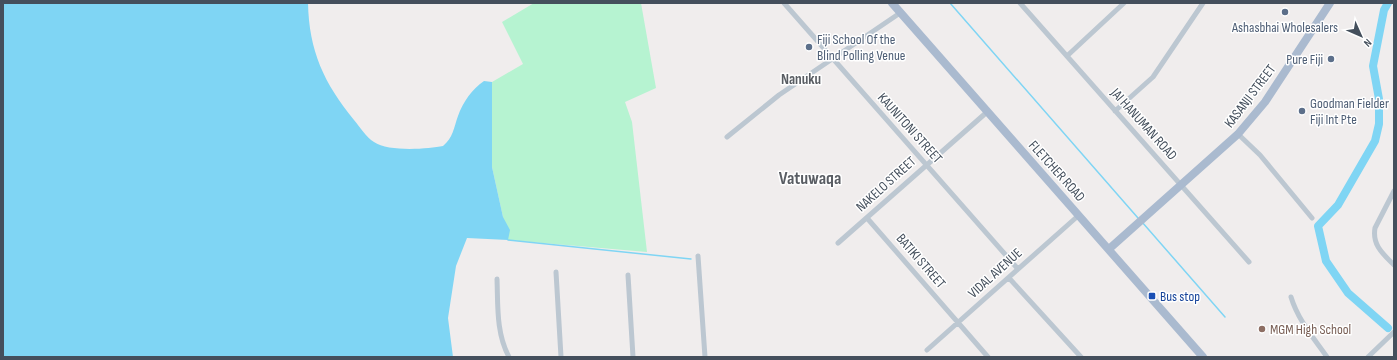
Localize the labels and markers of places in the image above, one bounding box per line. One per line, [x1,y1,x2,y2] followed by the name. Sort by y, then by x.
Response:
[1280,7,1290,17] marker: Ashasbhai Wholesalers
[1231,19,1338,36] place label: Ashasbhai Wholesalers
[817,31,905,64] place label: Fiji School Of the Blind Polling Venue
[804,42,814,52] marker: Fiji School Of the Blind Polling Venue
[1286,51,1323,68] place label: Pure Fiji
[1326,54,1336,64] marker: Pure Fiji
[1310,95,1389,128] place label: Goodman Fielder Fiji Int Pte
[1297,106,1307,116] marker: Goodman Fielder Fiji Int Pte
[1160,288,1200,305] place label: Bus stop
[1147,291,1157,301] marker: Bus stop
[1270,321,1351,338] place label: MGM High School
[1257,324,1267,334] marker: MGM High School

